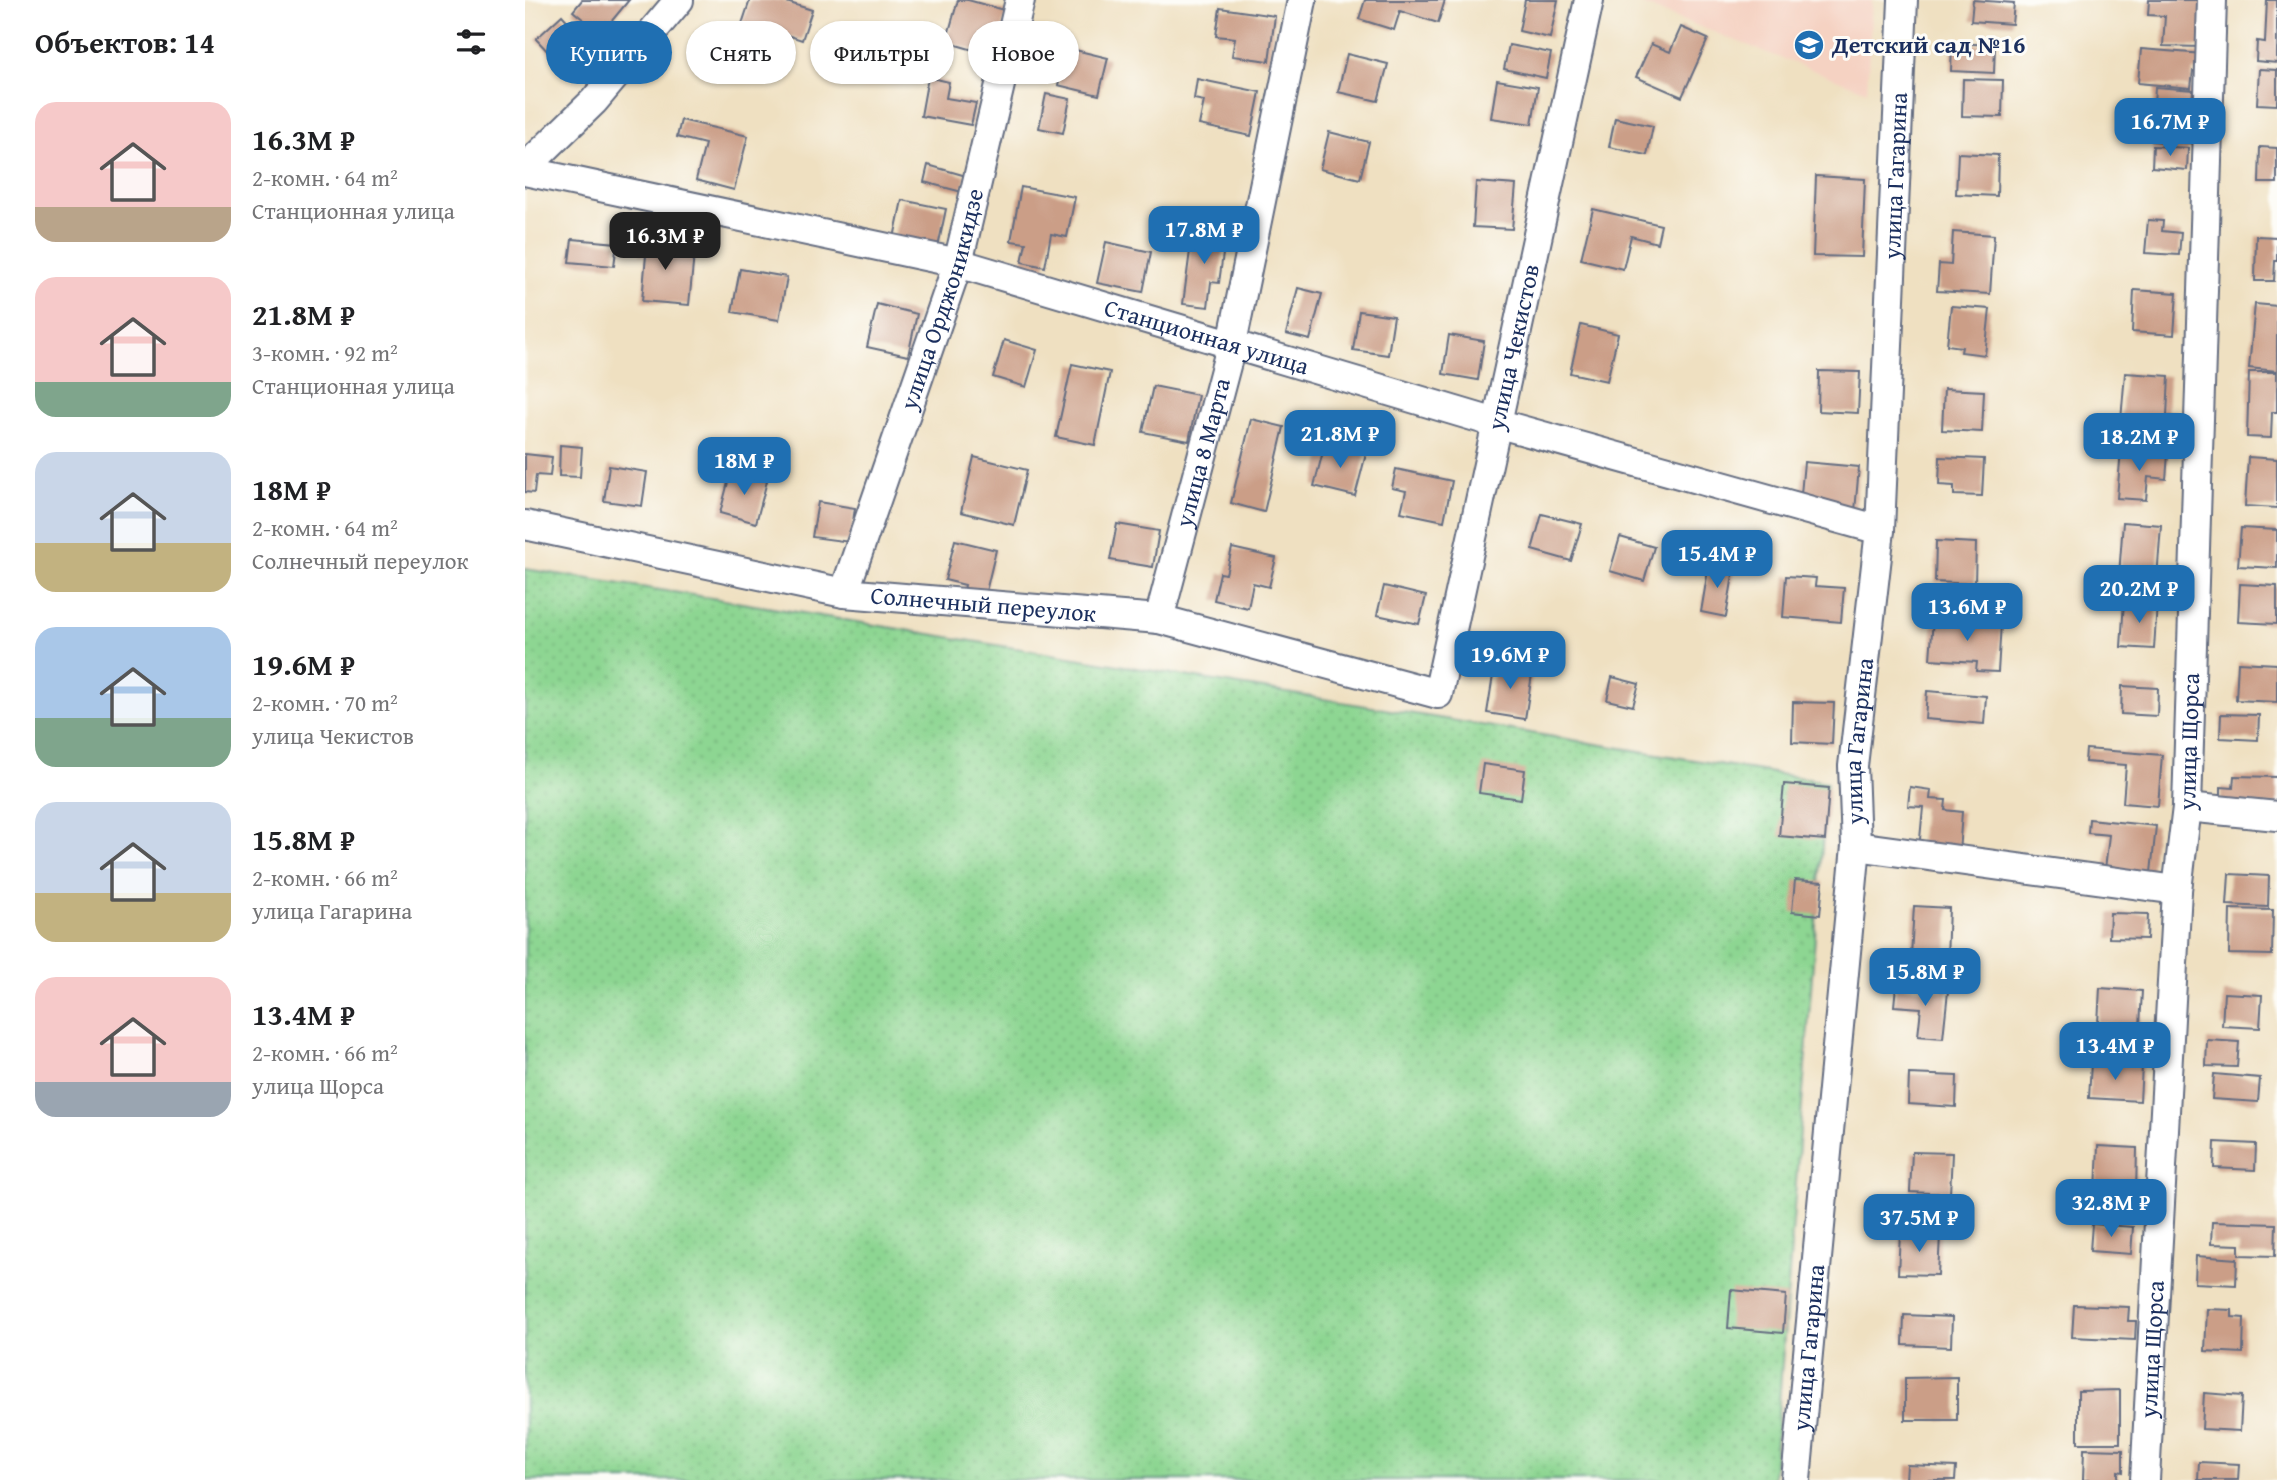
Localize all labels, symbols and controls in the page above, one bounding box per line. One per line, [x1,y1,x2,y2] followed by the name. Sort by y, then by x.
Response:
[35,20,215,64] text: Объектов: 14
[546,21,672,84] chip: Купить
[686,21,796,84] chip: Снять
[810,21,954,84] chip: Фильтры
[968,21,1079,84] chip: Новое
[452,23,490,61] icon: filters
[1831,27,2025,62] place label: Детский сад №16
[1792,28,1826,62] school or university icon: Детский сад №16
[1874,91,1916,261] street label: улица Гагарина
[2105,99,2235,158] pin: 16.7M ₽
[2130,104,2210,137] text: 16.7M ₽
[252,117,355,161] text: 16.3M ₽
[91,130,175,214] icon: home
[252,161,398,194] text: 2-комн. · 64 m²
[890,185,992,415] street label: улица Орджоникидзе
[252,194,455,227] text: Станционная улица
[1139,206,1269,266] pin: 17.8M ₽
[600,212,730,272] pin: 16.3M ₽
[1164,212,1244,245] text: 17.8M ₽
[625,218,705,251] text: 16.3M ₽
[1478,261,1548,434] street label: улица Чекистов
[1100,289,1314,384] street label: Станционная улица
[252,292,355,336] text: 21.8M ₽
[91,305,175,389] icon: home
[252,336,398,369] text: 3-комн. · 92 m²
[252,369,455,402] text: Станционная улица
[1166,373,1239,532] street label: улица 8 Марта
[1275,410,1405,470] pin: 21.8M ₽
[2074,414,2204,473] pin: 18.2M ₽
[1300,416,1380,449] text: 21.8M ₽
[2099,419,2179,452] text: 18.2M ₽
[695,438,793,497] pin: 18M ₽
[714,443,774,476] text: 18M ₽
[252,467,331,511] text: 18M ₽
[91,480,175,564] icon: home
[252,511,398,544] text: 2-комн. · 64 m²
[1652,530,1782,590] pin: 15.4M ₽
[1677,536,1757,569] text: 15.4M ₽
[252,544,469,577] text: Солнечный переулок
[2074,566,2204,625] pin: 20.2M ₽
[2099,571,2179,604] text: 20.2M ₽
[869,577,1098,631] street label: Солнечный переулок
[1902,584,2032,643] pin: 13.6M ₽
[1927,589,2007,622] text: 13.6M ₽
[1445,632,1575,691] pin: 19.6M ₽
[1470,637,1550,670] text: 19.6M ₽
[252,642,355,686] text: 19.6M ₽
[91,655,175,739] icon: home
[1835,655,1882,826] street label: улица Гагарина
[2169,672,2208,812] street label: улица Щорса
[252,686,398,719] text: 2-комн. · 70 m²
[252,719,414,752] text: улица Чекистов
[252,817,355,861] text: 15.8M ₽
[91,830,175,914] icon: home
[252,861,398,894] text: 2-комн. · 66 m²
[252,894,412,927] text: улица Гагарина
[1860,948,1990,1008] pin: 15.8M ₽
[1885,954,1965,987] text: 15.8M ₽
[252,992,355,1036] text: 13.4M ₽
[91,1005,175,1089] icon: home
[2050,1023,2180,1082] pin: 13.4M ₽
[2075,1028,2155,1061] text: 13.4M ₽
[252,1036,398,1069] text: 2-комн. · 66 m²
[252,1069,384,1102] text: улица Щорса
[2046,1180,2176,1239] pin: 32.8M ₽
[2071,1185,2151,1218] text: 32.8M ₽
[1854,1194,1984,1254] pin: 37.5M ₽
[1879,1200,1959,1233] text: 37.5M ₽
[1783,1262,1833,1434] street label: улица Гагарина
[2130,1279,2173,1420] street label: улица Щорса

